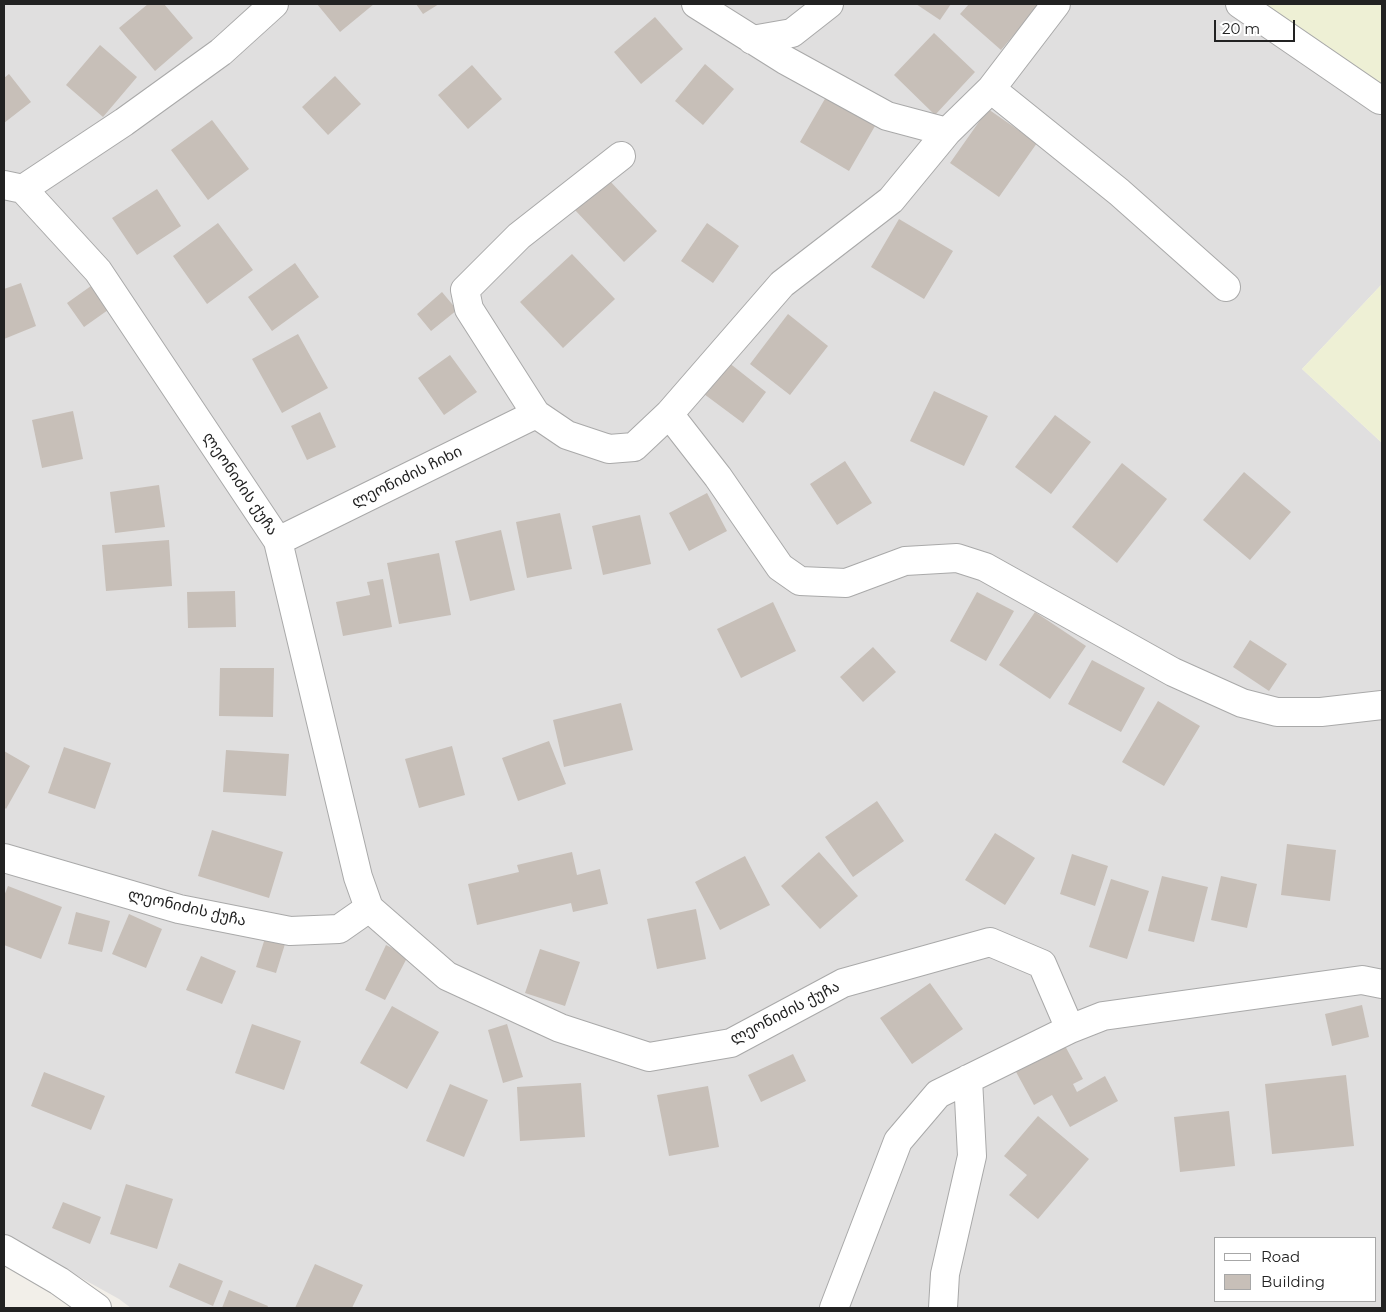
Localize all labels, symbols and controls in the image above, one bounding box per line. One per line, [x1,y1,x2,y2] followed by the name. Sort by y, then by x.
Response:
[1216,10,1297,42] scale bar
[1222,19,1260,38] text: 20 m
[199,429,281,539] street label: ლეონიძის ქუჩა
[349,442,465,512] street label: ლეონიძის ჩიხი
[126,886,248,930] street label: ლეონიძის ქუჩა
[727,978,843,1048] street label: ლეონიძის ქუჩა
[1214,1237,1376,1302] legend
[1261,1247,1300,1266] text: Road
[1261,1272,1325,1291] text: Building

